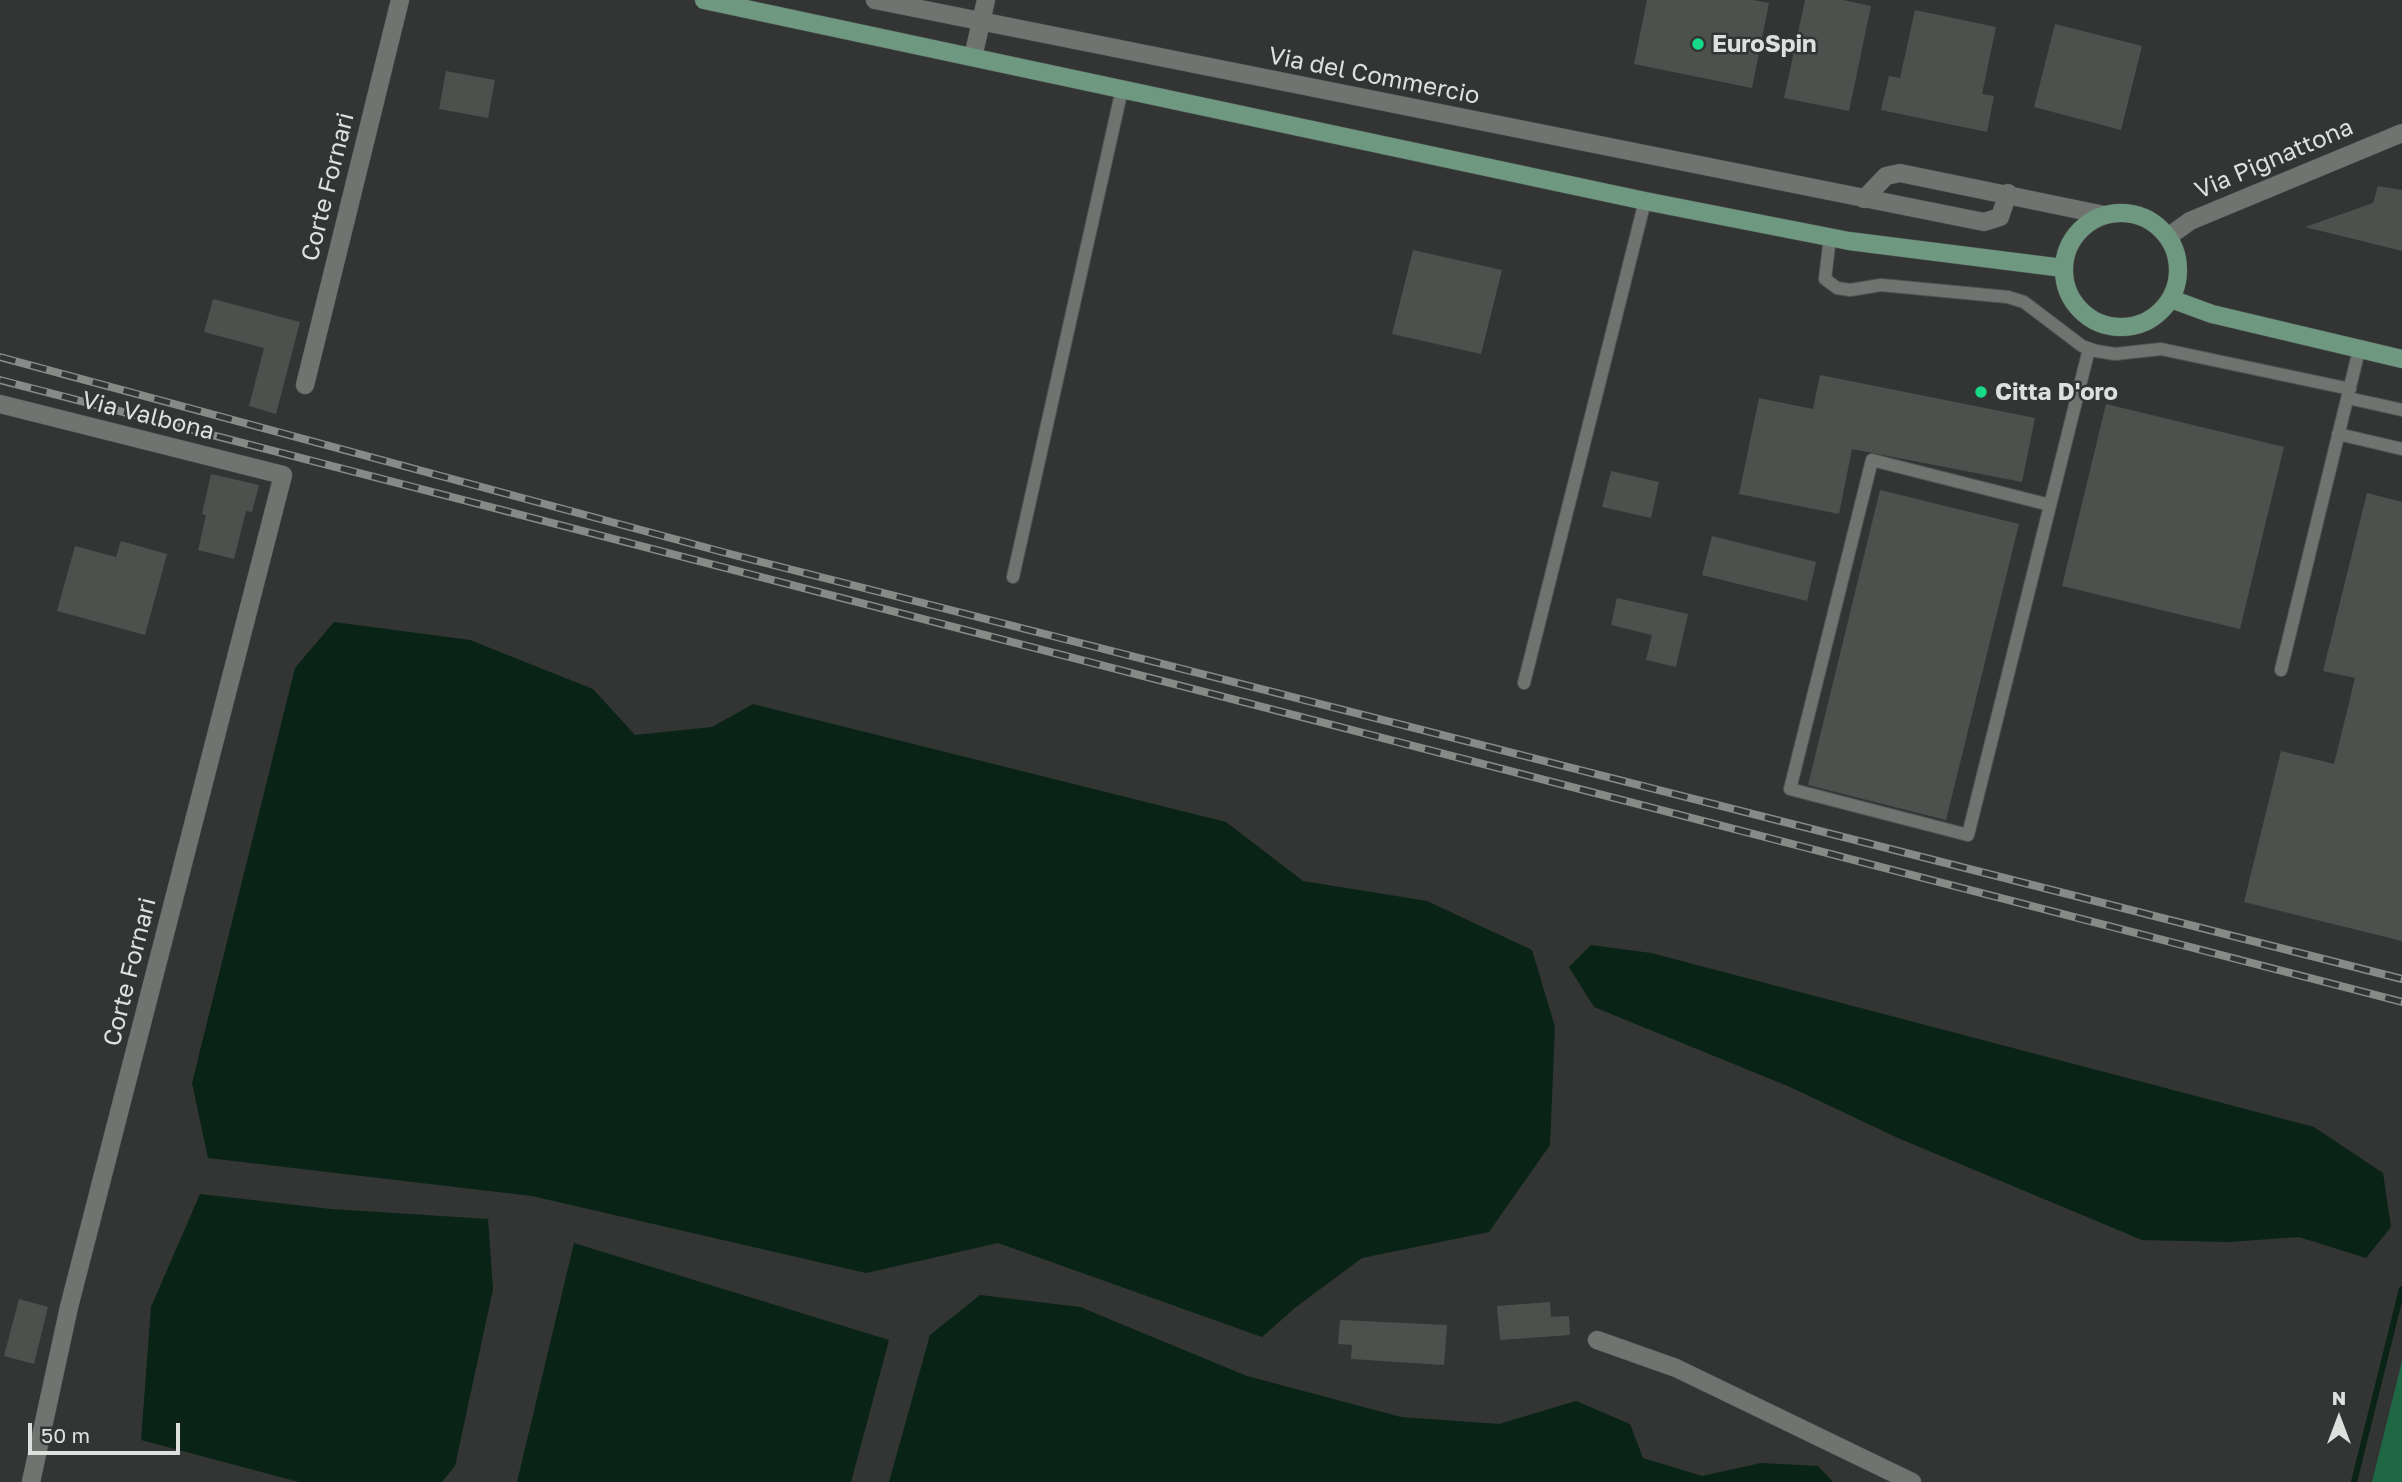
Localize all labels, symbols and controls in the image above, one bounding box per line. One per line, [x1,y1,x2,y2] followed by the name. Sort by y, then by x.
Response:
[1712,30,1817,58] place label: EuroSpin
[1690,36,1706,52] marker: EuroSpin
[1266,41,1482,111] street label: Via del Commercio
[296,110,360,264] street label: Corte Fornari
[2191,113,2357,205] street label: Via Pignattona
[1995,378,2118,406] place label: Citta D'oro
[1973,384,1989,400] marker: Citta D'oro
[79,386,217,446] street label: Via Valbona
[98,895,162,1049] street label: Corte Fornari
[2304,1384,2374,1454] north arrow
[2332,1386,2346,1409] text: N
[32,1408,184,1452] scale bar
[41,1422,90,1448] text: 50 m

